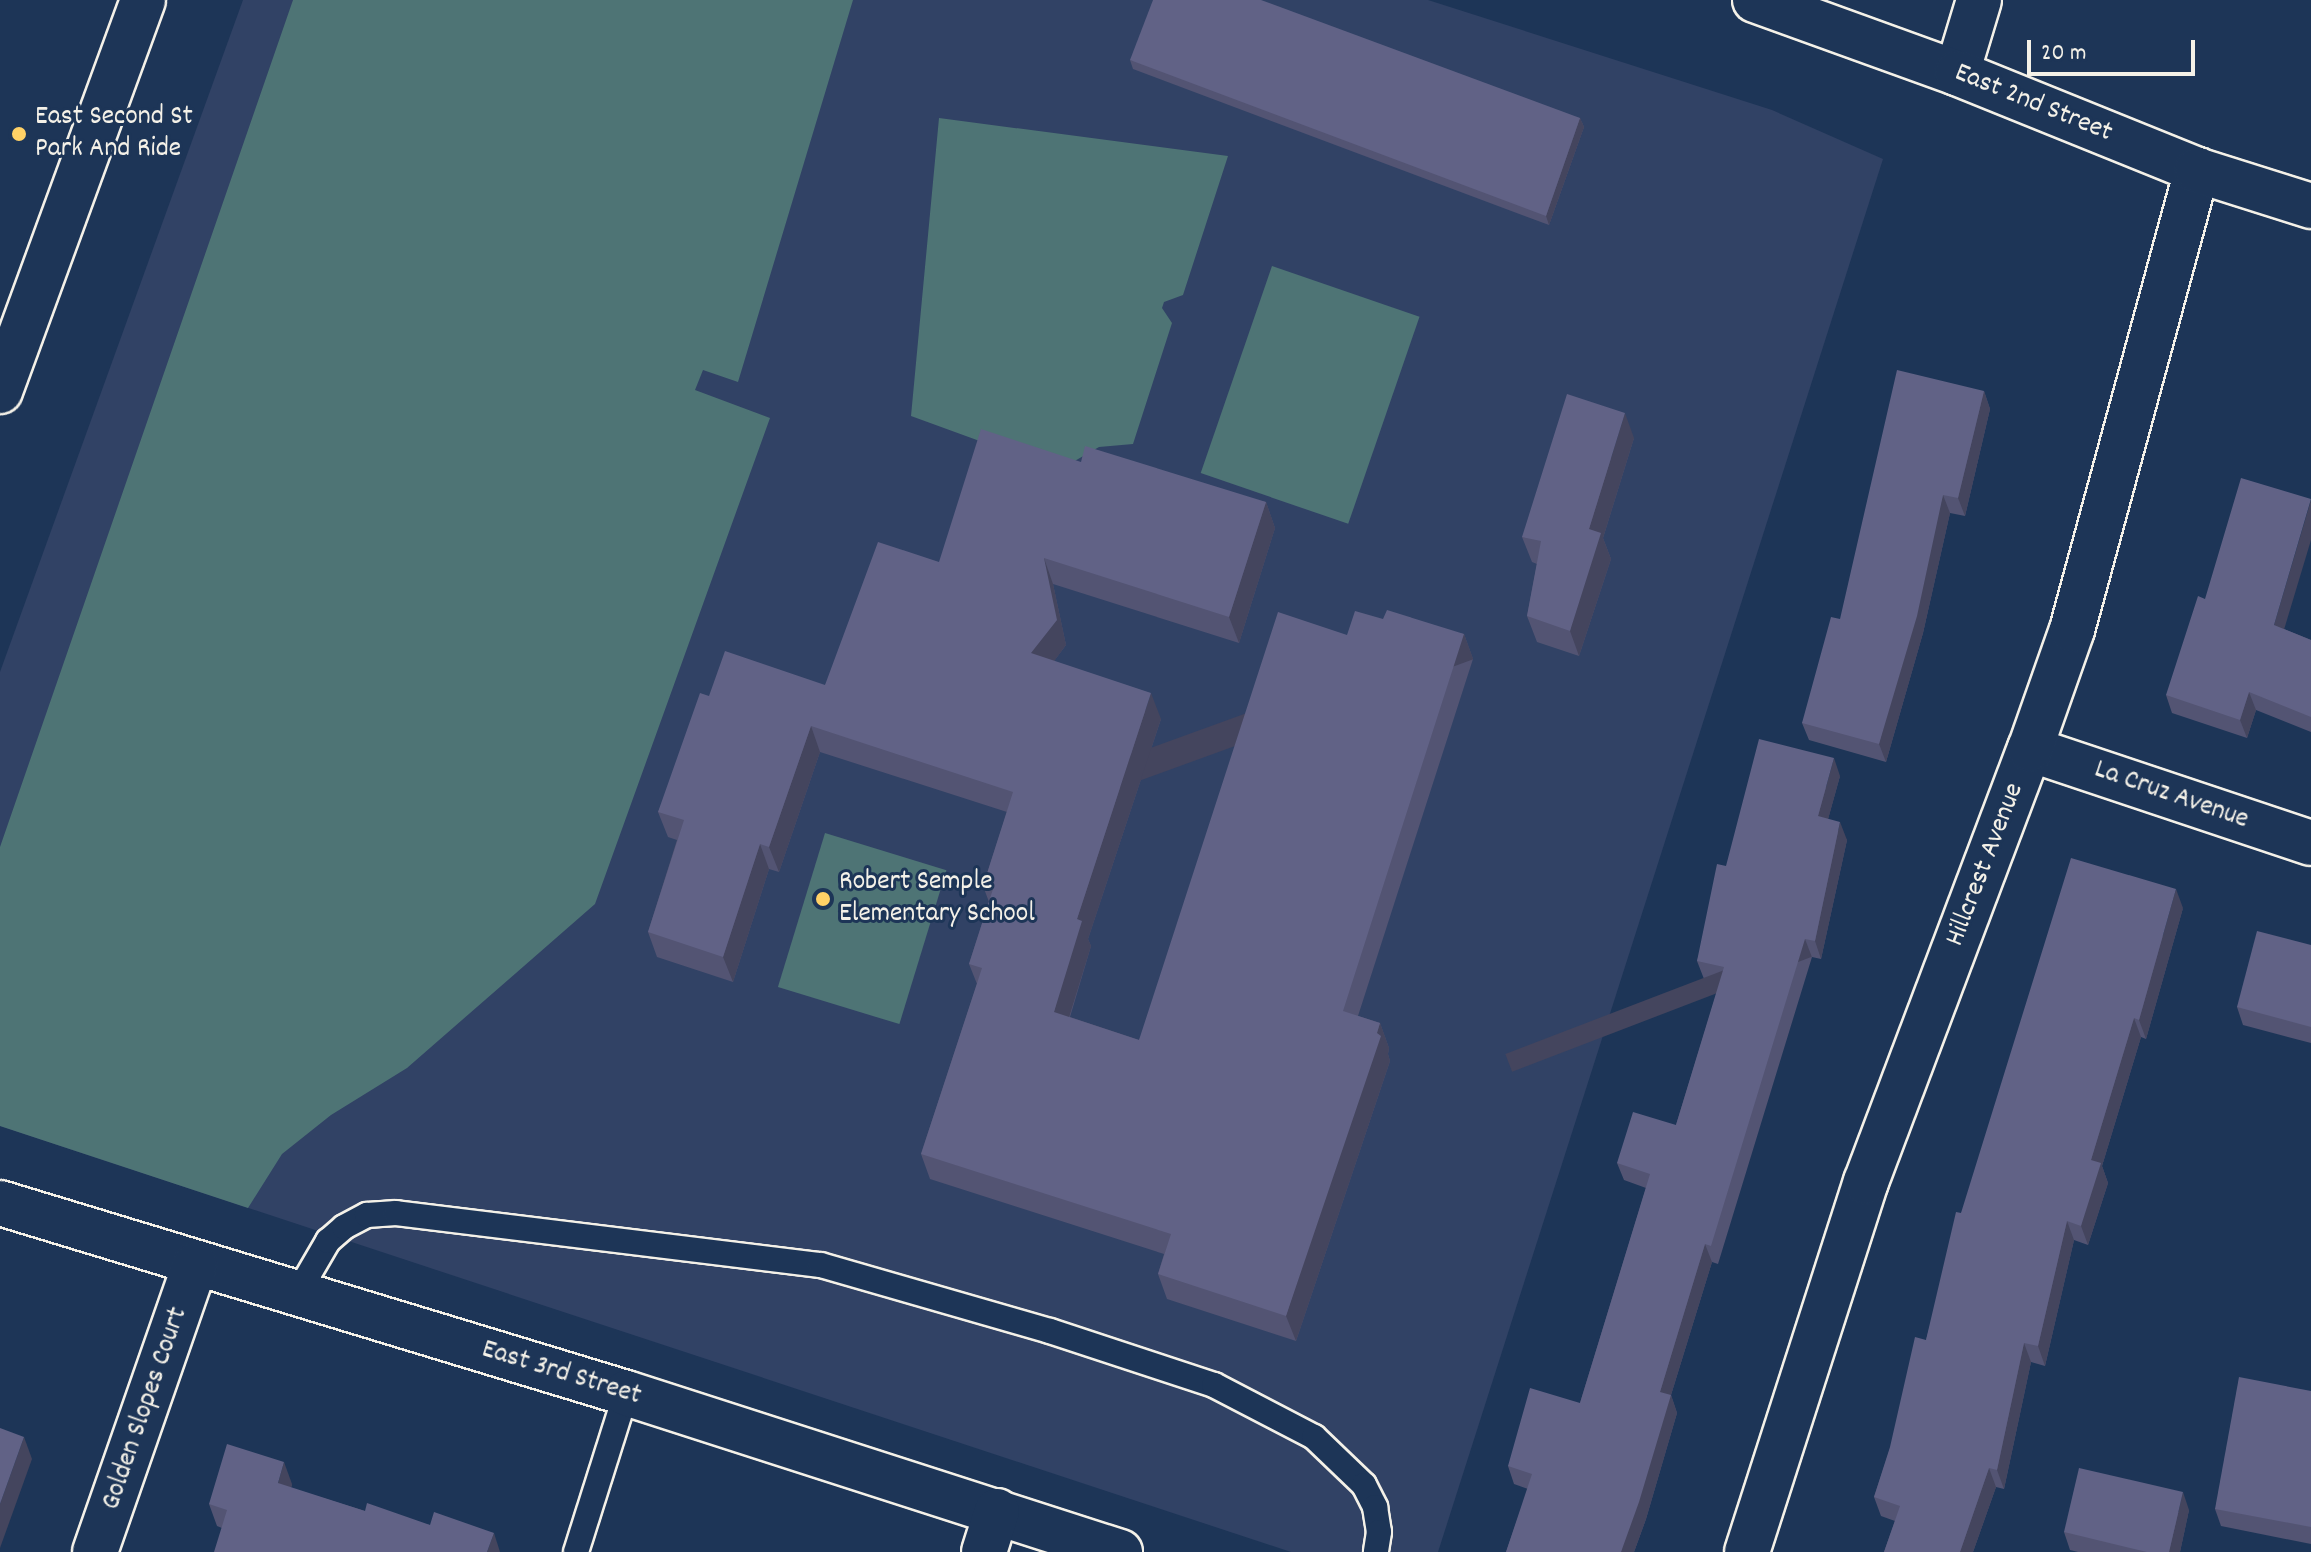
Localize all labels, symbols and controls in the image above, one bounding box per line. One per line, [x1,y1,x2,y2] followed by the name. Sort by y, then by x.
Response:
[2031,24,2199,74] scale bar
[2041,37,2087,71] text: 20 m
[1949,57,2117,151] street label: East 2nd Street
[35,101,193,167] place label: East Second St Park And Ride
[10,125,28,143] marker: East Second St Park And Ride
[2089,754,2253,838] street label: La Cruz Avenue
[1940,779,2032,951] street label: Hillcrest Avenue
[839,866,1035,932] place label: Robert Semple Elementary School
[814,890,832,908] marker: Robert Semple Elementary School
[96,1303,196,1515] street label: Golden Slopes Court
[477,1334,645,1414] street label: East 3rd Street

